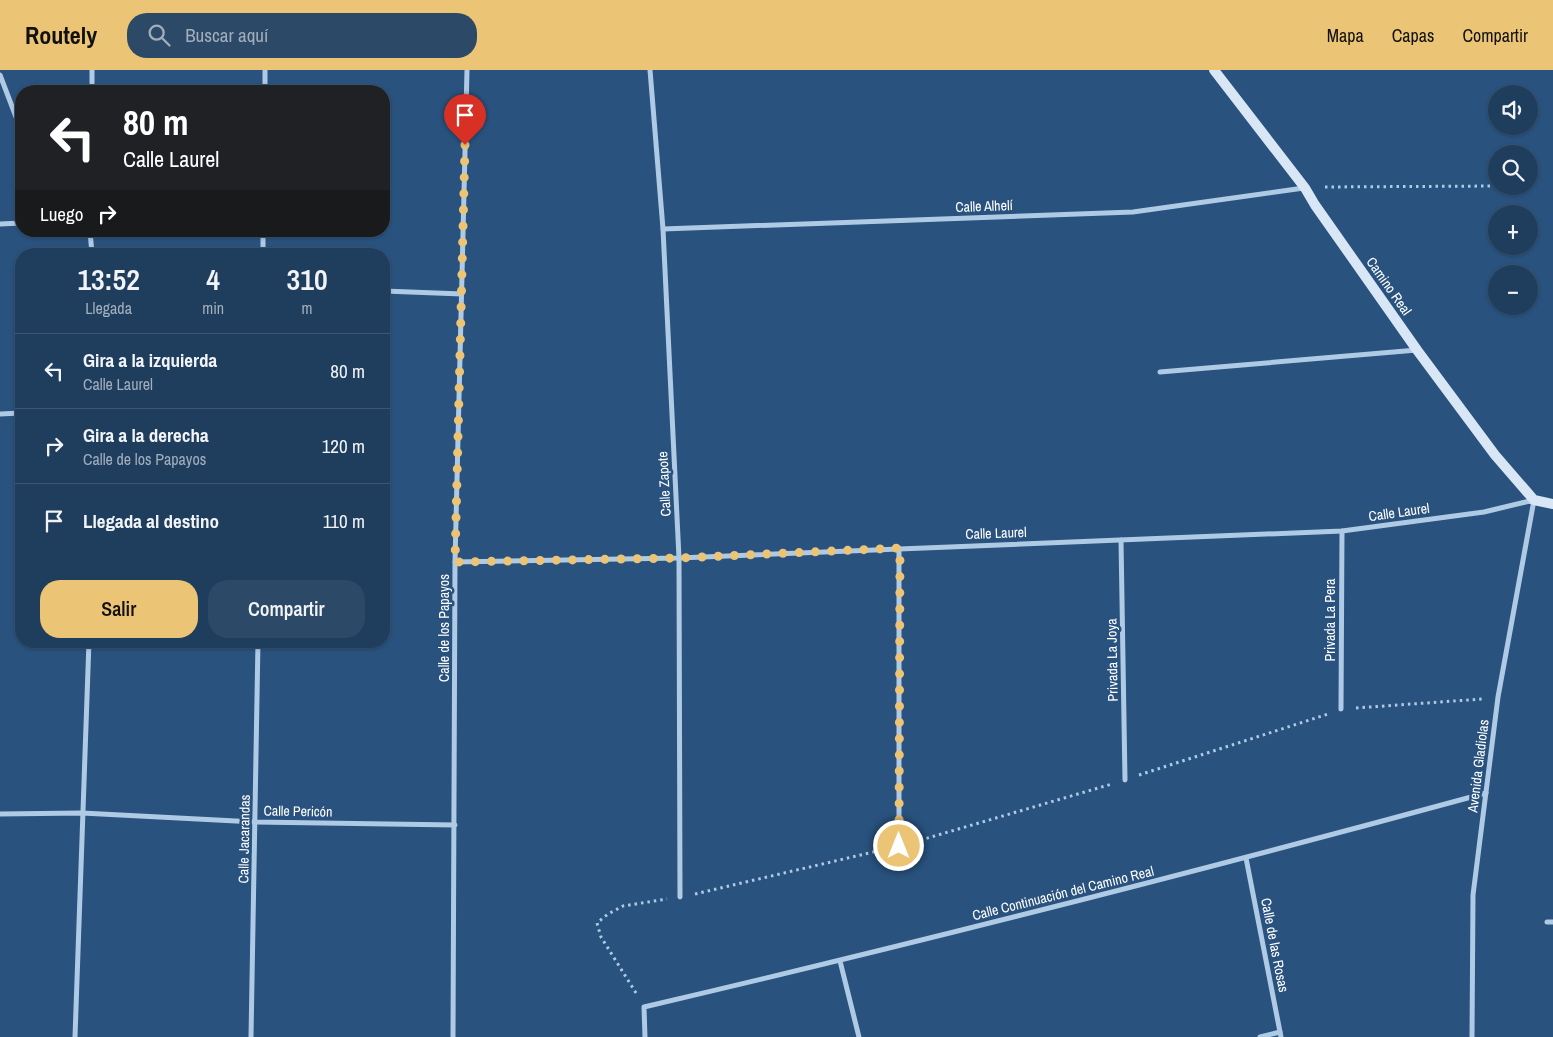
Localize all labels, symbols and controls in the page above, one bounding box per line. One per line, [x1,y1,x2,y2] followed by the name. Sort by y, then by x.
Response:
[127,13,477,58] search box
[25,19,97,51] text: Routely
[145,21,173,49] icon: search
[185,22,268,48] text: Buscar aquí
[1327,23,1364,48] text: Mapa
[1392,23,1434,48] text: Capas
[1462,23,1528,48] text: Compartir
[1488,85,1538,315] map controls
[1488,85,1538,135] button: sound
[444,94,486,145] pin
[123,99,188,146] text: 80 m
[451,101,479,129] icon: arrive
[40,105,105,170] icon: left
[123,144,219,174] text: Calle Laurel
[1488,145,1538,195] button: search
[955,196,1014,216] street label: Calle Alhelí
[93,200,121,228] icon: right
[40,201,83,227] text: Luego
[1488,205,1538,255] button: +
[1362,253,1416,319] street label: Camino Real
[77,259,140,299] text: 13:52
[206,259,220,299] text: 4
[287,259,328,299] text: 310
[1488,265,1538,315] button: −
[85,297,132,319] text: Llegada
[202,297,224,319] text: min
[302,297,313,319] text: m
[83,347,217,373] text: Gira a la izquierda
[40,357,68,385] icon: left
[330,358,365,384] text: 80 m
[83,373,153,395] text: Calle Laurel
[83,422,209,448] text: Gira a la derecha
[40,432,68,460] icon: right
[322,433,365,459] text: 120 m
[83,448,206,470] text: Calle de los Papayos
[653,451,675,517] street label: Calle Zapote
[1367,499,1431,525] street label: Calle Laurel
[40,507,68,535] icon: arrive
[83,508,219,534] text: Llegada al destino
[323,508,365,534] text: 110 m
[965,523,1027,543] street label: Calle Laurel
[435,574,453,682] street label: Calle de los Papayos
[1321,578,1339,661] street label: Privada La Pera
[40,580,198,638] button: Salir
[208,580,365,638] button: Compartir
[1102,618,1122,702] street label: Privada La Joya
[1463,718,1493,815] street label: Avenida Gladiolas
[234,794,254,884] street label: Calle Jacarandas
[263,801,333,821] street label: Calle Pericón
[872,819,924,871] position arrow
[970,862,1156,924] street label: Calle Continuación del Camino Real
[1257,896,1293,994] street label: Calle de las Rosas

